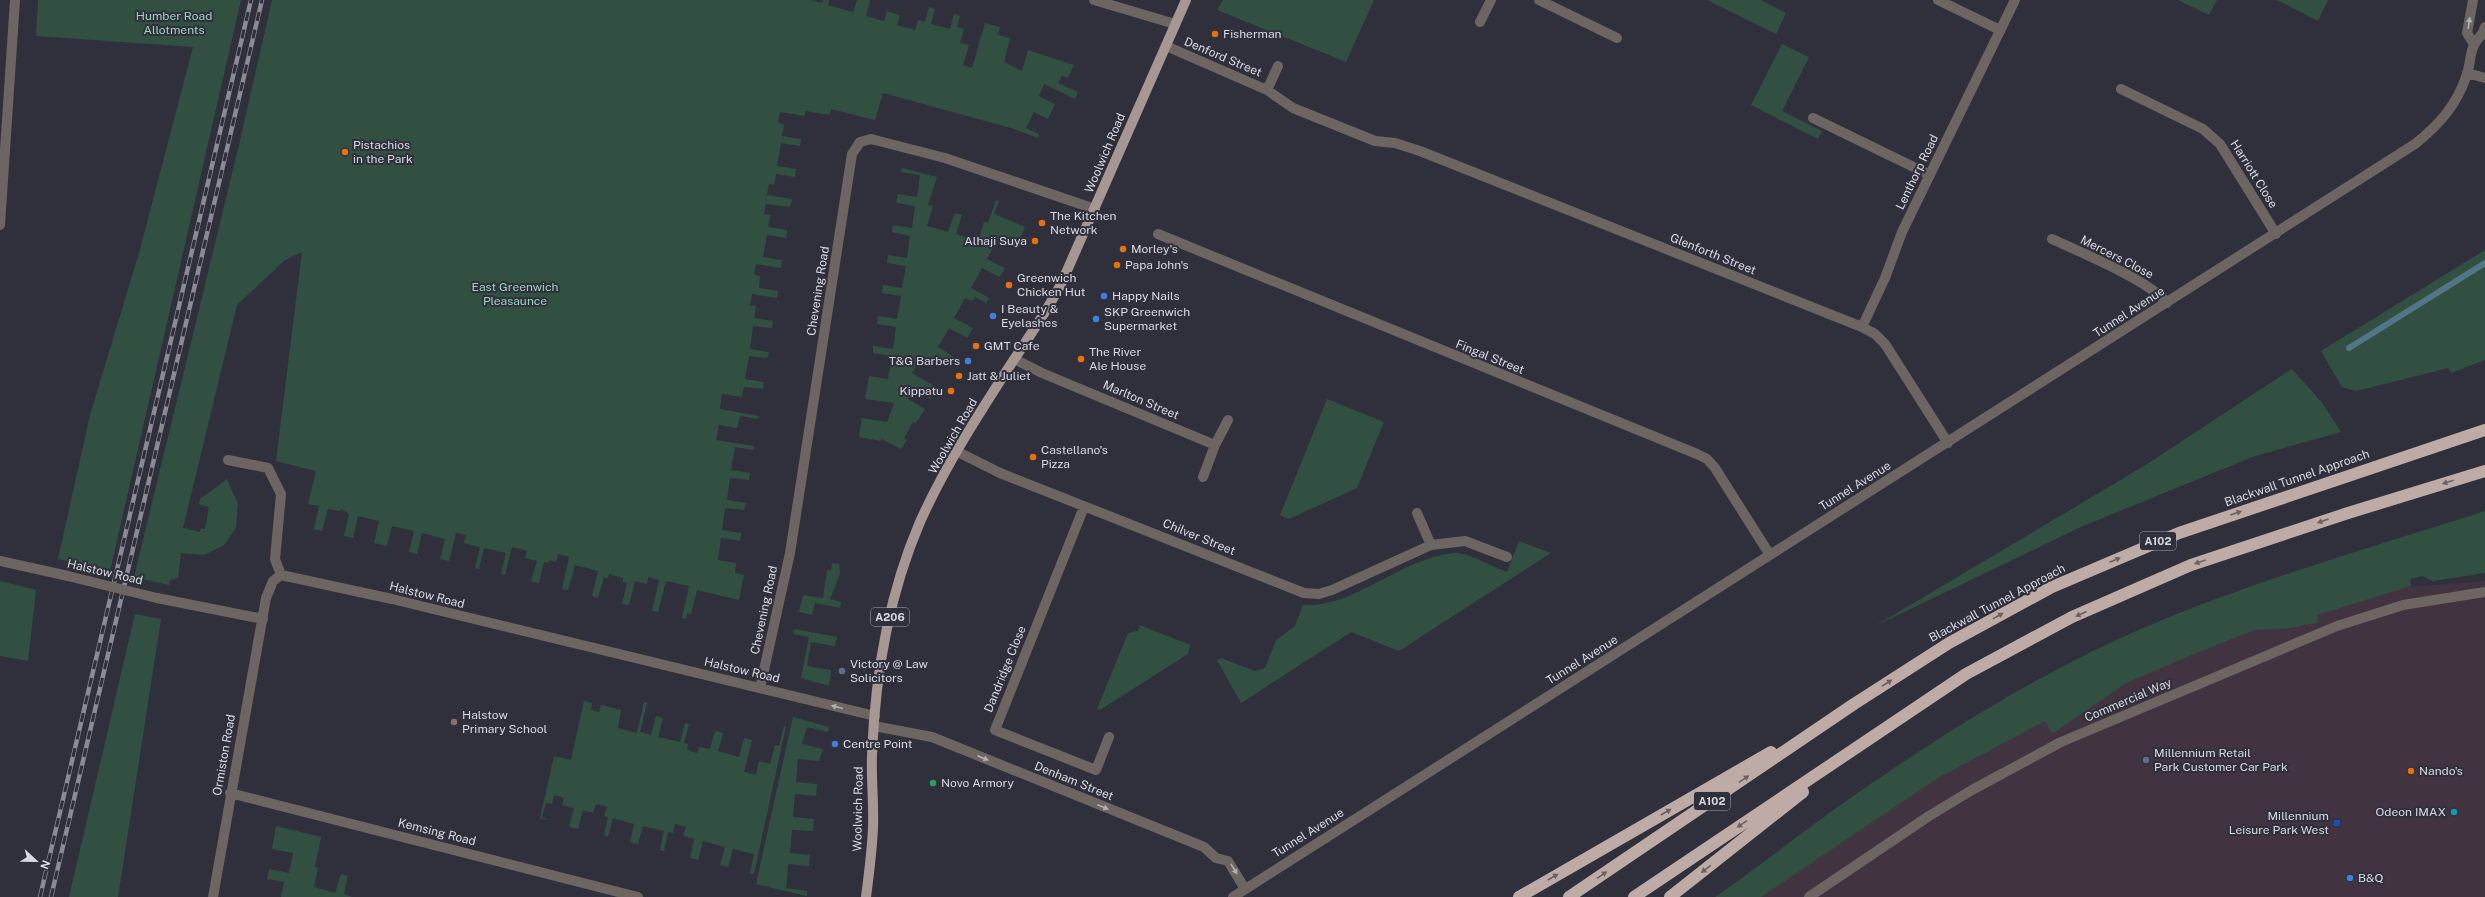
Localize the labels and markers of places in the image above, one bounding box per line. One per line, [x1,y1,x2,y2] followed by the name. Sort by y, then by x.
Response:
[1223,27,1282,41] place label: Fisherman
[1210,29,1220,39] marker: Fisherman
[353,138,413,166] place label: Pistachios in the Park
[340,147,350,157] marker: Pistachios in the Park
[1050,209,1116,237] place label: The Kitchen Network
[1037,218,1047,228] marker: The Kitchen Network
[964,234,1027,248] place label: Alhaji Suya
[1030,236,1040,246] marker: Alhaji Suya
[1131,242,1178,256] place label: Morley's
[1118,244,1128,254] marker: Morley's
[1125,258,1189,272] place label: Papa John's
[1112,260,1122,270] marker: Papa John's
[1017,271,1086,299] place label: Greenwich Chicken Hut
[1004,280,1014,290] marker: Greenwich Chicken Hut
[1112,289,1180,303] place label: Happy Nails
[1099,291,1109,301] marker: Happy Nails
[1001,302,1058,330] place label: I Beauty & Eyelashes
[1104,305,1190,333] place label: SKP Greenwich Supermarket
[988,311,998,321] marker: I Beauty & Eyelashes
[1091,314,1101,324] marker: SKP Greenwich Supermarket
[984,339,1040,353] place label: GMT Cafe
[971,341,981,351] marker: GMT Cafe
[1089,345,1146,373] place label: The River Ale House
[889,354,960,368] place label: T&G Barbers
[1076,354,1086,364] marker: The River Ale House
[963,356,973,366] marker: T&G Barbers
[967,369,1031,383] place label: Jatt & Juliet
[954,371,964,381] marker: Jatt & Juliet
[900,384,943,398] place label: Kippatu
[946,386,956,396] marker: Kippatu
[1041,443,1108,471] place label: Castellano's Pizza
[1028,452,1038,462] marker: Castellano's Pizza
[850,657,929,685] place label: Victory @ Law Solicitors
[837,666,847,676] marker: Victory @ Law Solicitors
[462,708,547,736] place label: Halstow Primary School
[449,717,459,727] marker: Halstow Primary School
[843,737,913,751] place label: Centre Point
[830,739,840,749] marker: Centre Point
[2154,746,2288,774] place label: Millennium Retail Park Customer Car Park
[2141,755,2151,765] marker: Millennium Retail Park Customer Car Park
[2419,764,2463,778] place label: Nando's
[2406,766,2416,776] marker: Nando's
[941,776,1014,790] place label: Novo Armory
[928,778,938,788] marker: Novo Armory
[2376,805,2446,819] place label: Odeon IMAX
[2449,807,2459,817] marker: Odeon IMAX
[2229,809,2329,837] place label: Millennium Leisure Park West
[2332,818,2342,828] marker: Millennium Leisure Park West
[2358,871,2384,885] place label: B&Q
[2345,873,2355,883] marker: B&Q

